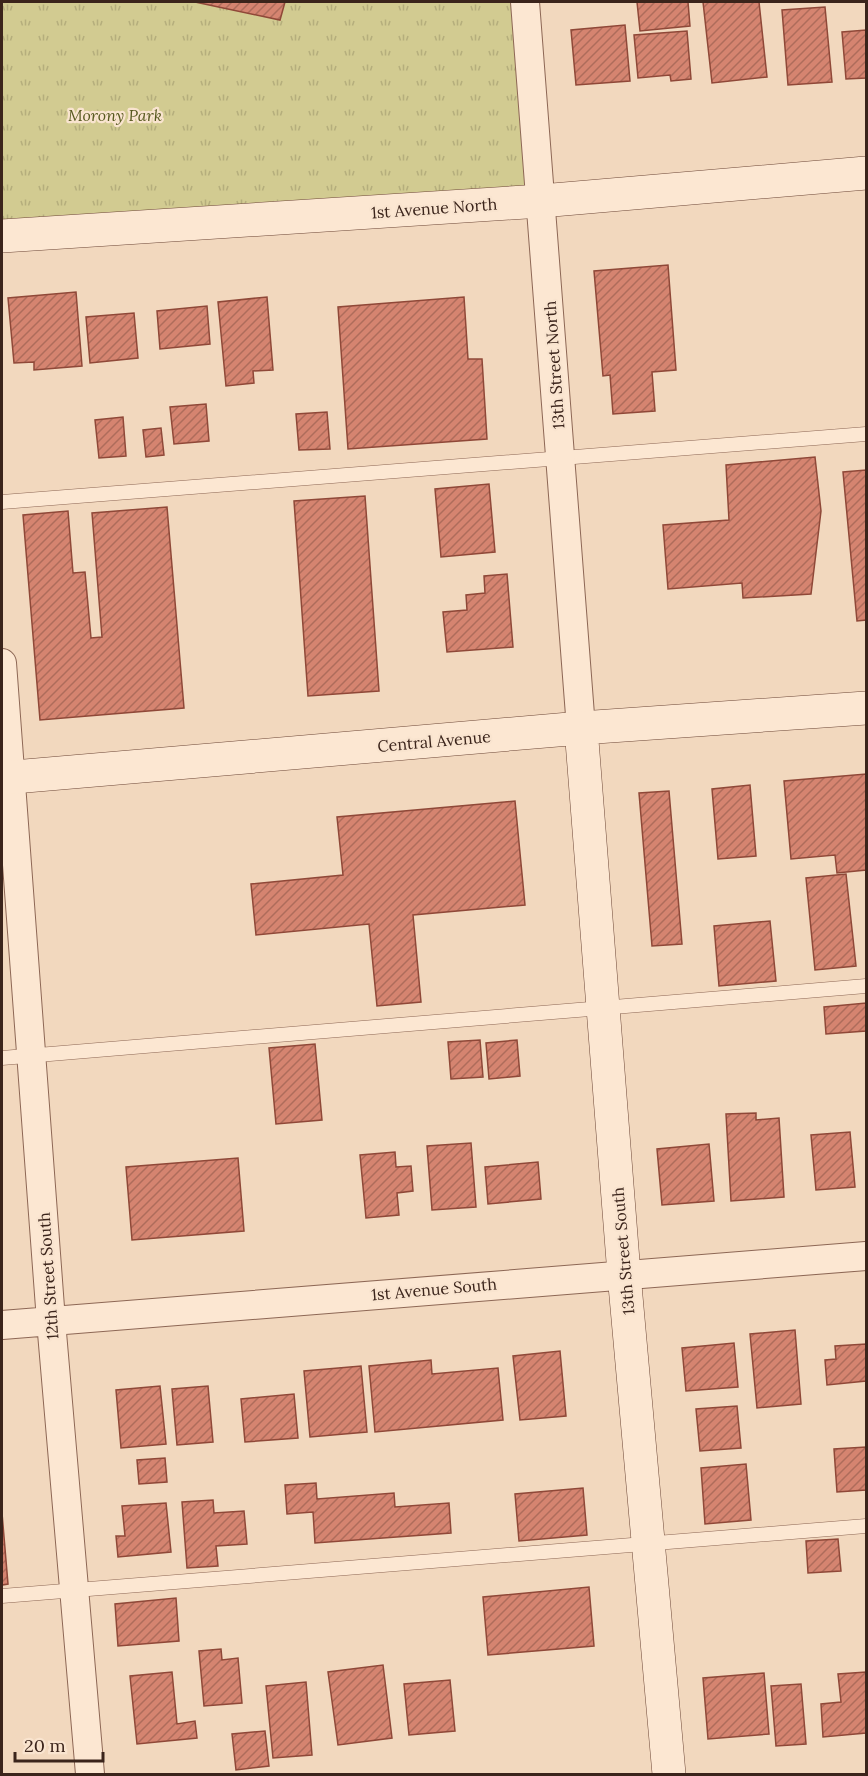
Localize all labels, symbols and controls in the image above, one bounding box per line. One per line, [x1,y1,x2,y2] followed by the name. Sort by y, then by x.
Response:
[68,105,162,125] park label: Morony Park
[370,194,498,222] street label: 1st Avenue North
[540,300,568,430] street label: 13th Street North
[377,726,492,756] street label: Central Avenue
[607,1186,639,1316] street label: 13th Street South
[34,1211,62,1340] street label: 12th Street South
[370,1274,498,1304] street label: 1st Avenue South
[15,1725,104,1763] scale bar
[24,1734,66,1757] text: 20 m

